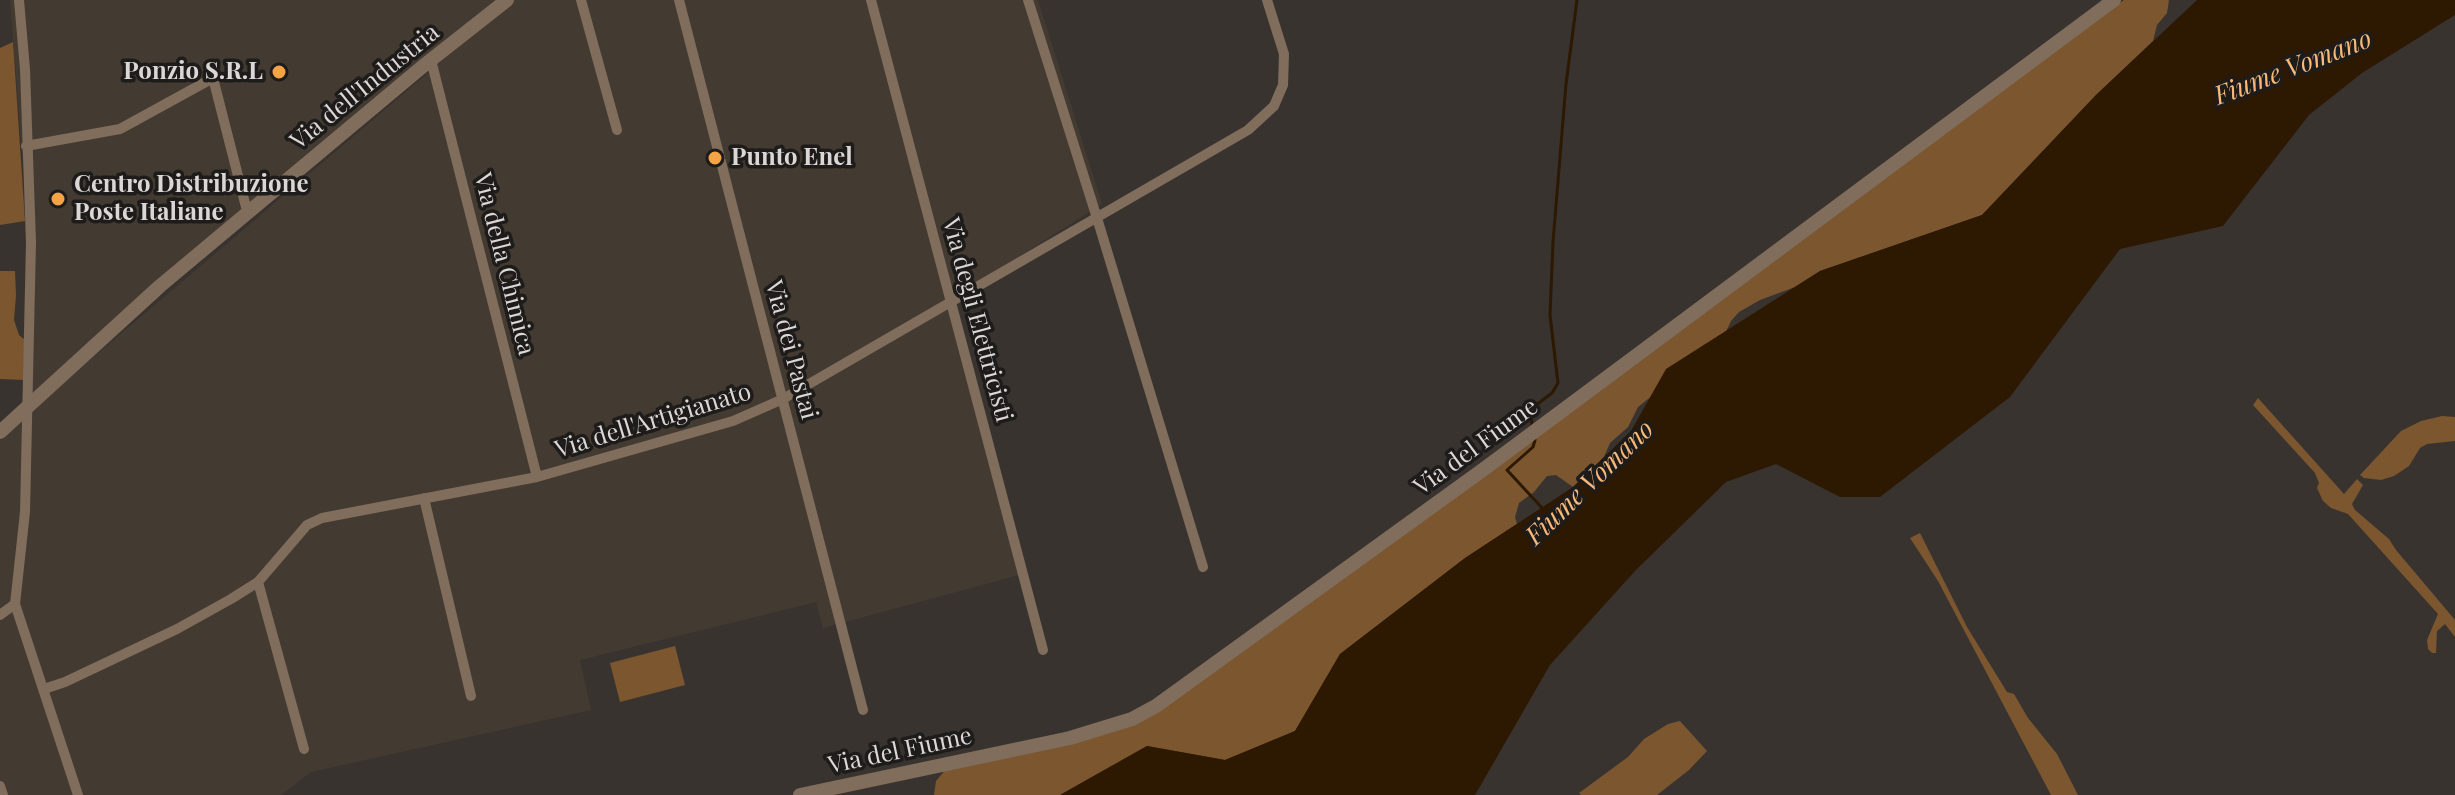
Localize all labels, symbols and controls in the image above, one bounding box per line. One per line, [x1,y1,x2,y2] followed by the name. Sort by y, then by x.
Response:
[285,18,445,156] street label: Via dell'Industria
[2210,24,2376,112] water label: Fiume Vomano
[123,58,263,86] place label: Ponzio S.R.L
[270,63,288,81] marker: Ponzio S.R.L
[731,144,853,172] place label: Punto Enel
[706,149,724,167] marker: Punto Enel
[467,170,541,358] street label: Via della Chimica
[74,171,309,227] place label: Centro Distribuzione Poste Italiane
[49,190,67,208] marker: Centro Distribuzione Poste Italiane
[936,215,1018,425] street label: Via degli Elettricisti
[759,277,823,423] street label: Via dei Pastai
[552,377,754,465] street label: Via dell'Artigianato
[1408,392,1544,502] street label: Via del Fiume
[1519,414,1661,552] water label: Fiume Vomano
[825,722,975,780] street label: Via del Fiume

